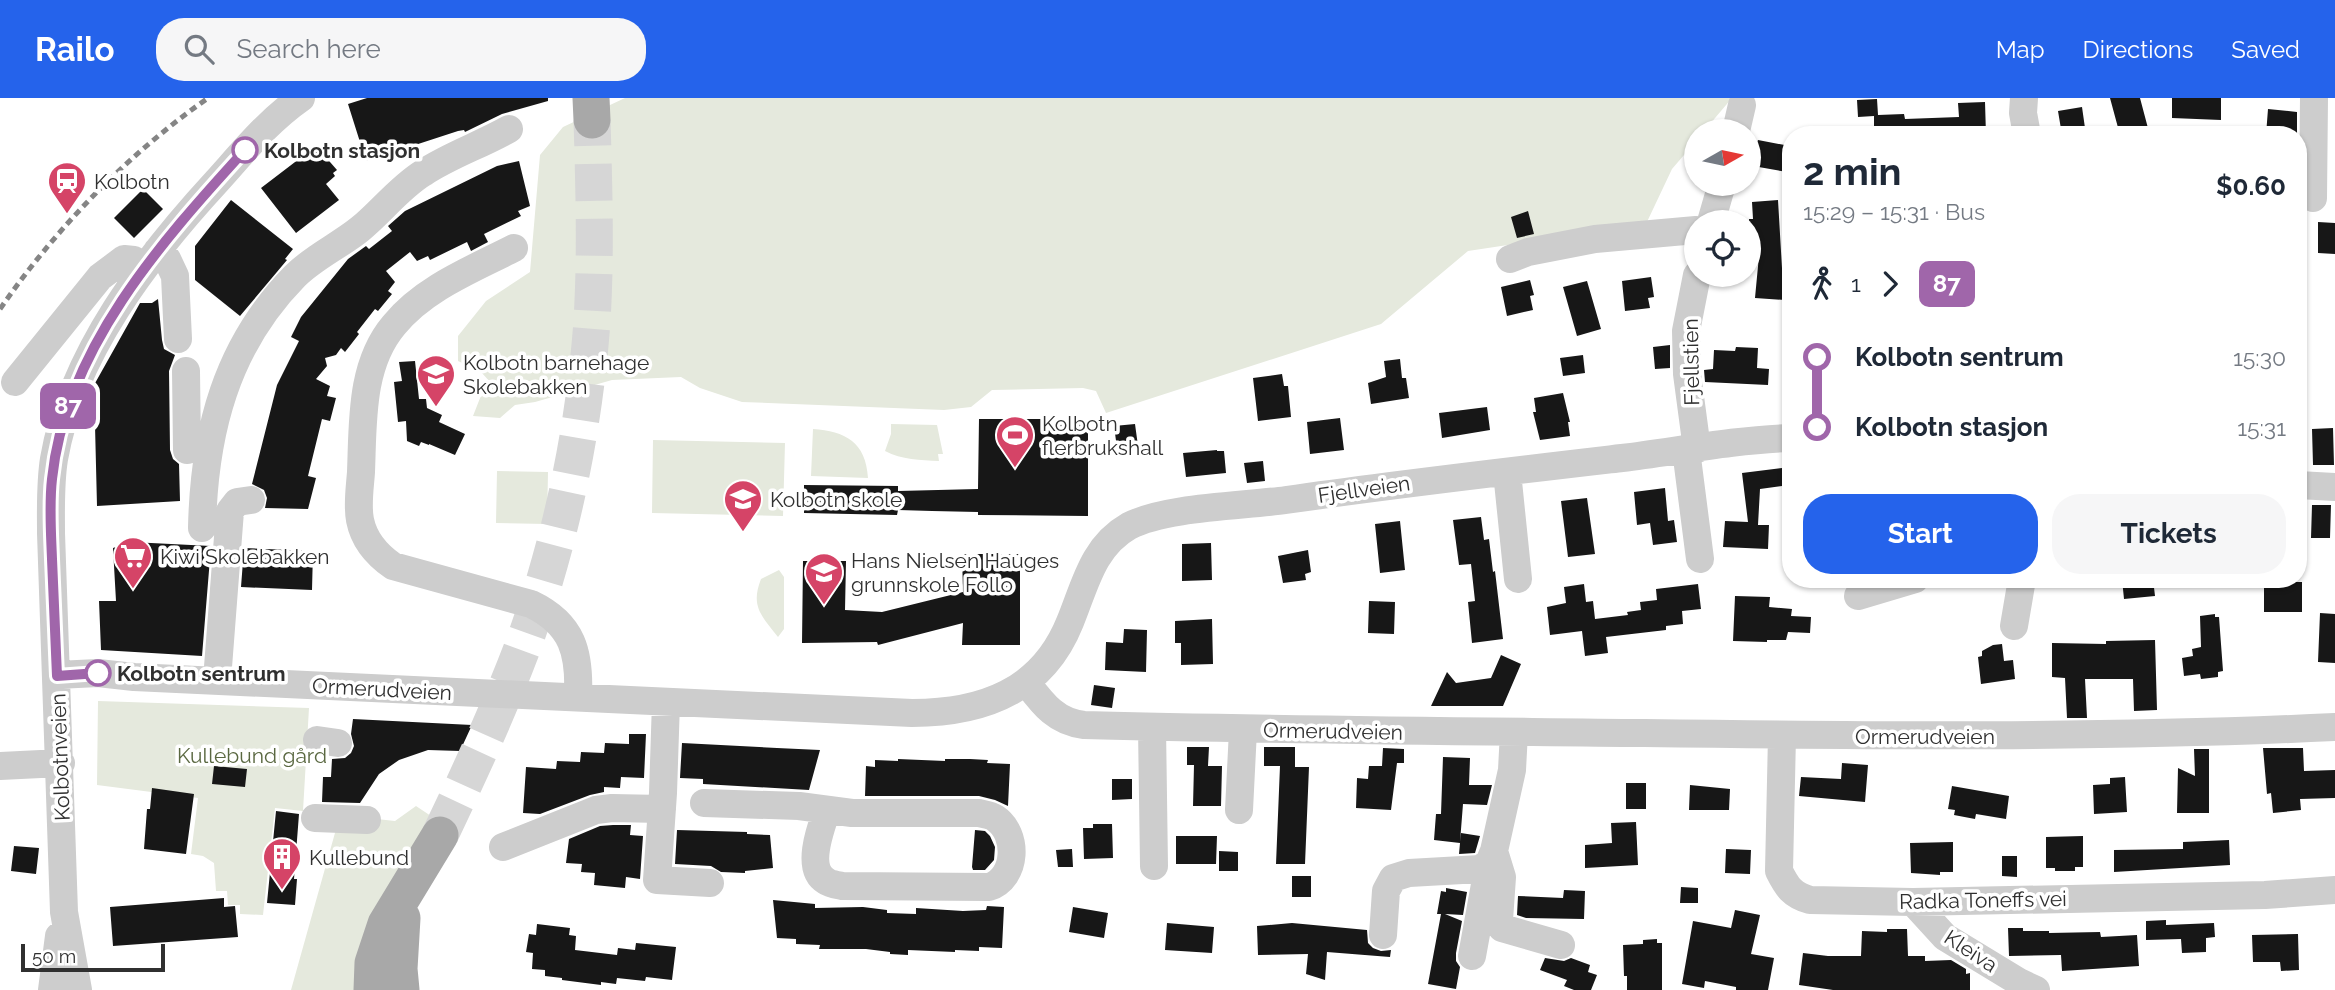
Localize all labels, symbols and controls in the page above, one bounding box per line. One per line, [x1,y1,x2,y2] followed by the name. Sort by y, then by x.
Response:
[156,18,646,81] search box
[35,30,114,69] text: Railo
[180,30,218,68] icon: search
[236,34,381,64] text: Search here
[1996,35,2045,64] text: Map
[2083,35,2193,64] text: Directions
[2231,35,2300,64] text: Saved
[1684,119,1760,196] north arrow
[1684,119,1761,287] map controls
[232,137,258,163] marker: Kolbotn stasjon
[264,138,420,163] place label: Kolbotn stasjon
[1803,149,1902,194] text: 2 min
[46,160,88,215] station icon: Kolbotn
[94,169,170,194] place label: Kolbotn
[2216,171,2286,201] text: $0.60
[1803,198,1985,225] text: 15:29 – 15:31 · Bus
[1684,210,1761,287] button: locate
[1803,265,1841,303] icon: walk
[1871,265,1909,303] icon: forward
[1933,269,1961,298] text: 87
[1851,270,1861,297] text: 1
[1678,318,1704,406] street label: Fjellstien
[1855,342,2064,372] text: Kolbotn sentrum
[2233,344,2286,371] text: 15:30
[463,350,649,399] place label: Kolbotn barnehage Skolebakken
[415,353,457,408] school or university icon: Kolbotn barnehage Skolebakken
[36,383,100,429] line badge: 87
[54,391,82,420] text: 87
[1042,411,1163,460] place label: Kolbotn flerbrukshall
[1855,412,2048,442] text: Kolbotn stasjon
[994,414,1036,469] sports icon: Kolbotn flerbrukshall
[2237,414,2286,441] text: 15:31
[1316,470,1412,508] street label: Fjellveien
[722,478,764,533] school or university icon: Kolbotn skole
[770,487,902,512] place label: Kolbotn skole
[1803,494,2038,574] button: Start
[2052,494,2286,574] button: Tickets
[112,535,154,590] supermarket icon: Kiwi Skolebakken
[160,544,330,569] place label: Kiwi Skolebakken
[851,548,1059,597] place label: Hans Nielsen Hauges grunnskole Follo
[803,551,845,606] school or university icon: Hans Nielsen Hauges grunnskole Follo
[85,660,111,686] marker: Kolbotn sentrum
[117,661,286,686] place label: Kolbotn sentrum
[311,673,453,705] street label: Ormerudveien
[45,693,75,821] street label: Kolbotnveien
[1263,717,1403,745] street label: Ormerudveien
[1855,724,1995,749] street label: Ormerudveien
[177,743,327,768] park label: Kullebund gård
[261,836,303,891] building icon: Kullebund
[309,845,409,870] place label: Kullebund
[1899,886,2067,914] street label: Radka Toneffs vei
[1940,925,2002,977] street label: Kleiva
[21,941,164,973] scale bar
[32,945,76,967] text: 50 m

